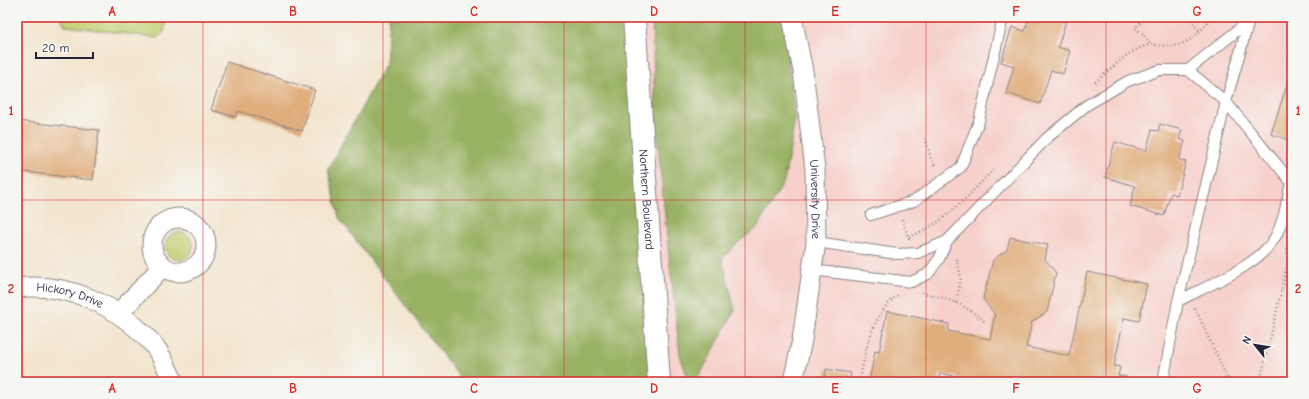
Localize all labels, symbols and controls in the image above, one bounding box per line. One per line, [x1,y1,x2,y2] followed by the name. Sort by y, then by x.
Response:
[108,4,116,19] text: A
[289,4,297,19] text: B
[470,4,478,19] text: C
[650,4,658,19] text: D
[831,4,839,19] text: E
[1012,4,1020,19] text: F
[1192,4,1202,19] text: G
[36,34,93,60] scale bar
[42,41,70,55] text: 20 m
[8,103,14,118] text: 1
[1295,103,1301,118] text: 1
[636,149,657,250] street label: Northern Boulevard
[807,159,823,239] street label: University Drive
[36,280,106,311] street label: Hickory Drive
[8,281,14,296] text: 2
[1295,281,1301,296] text: 2
[1235,325,1275,365] north arrow
[1239,334,1254,347] text: N
[108,381,116,396] text: A
[289,381,297,396] text: B
[470,381,478,396] text: C
[650,381,658,396] text: D
[831,381,839,396] text: E
[1012,381,1020,396] text: F
[1192,381,1202,396] text: G

